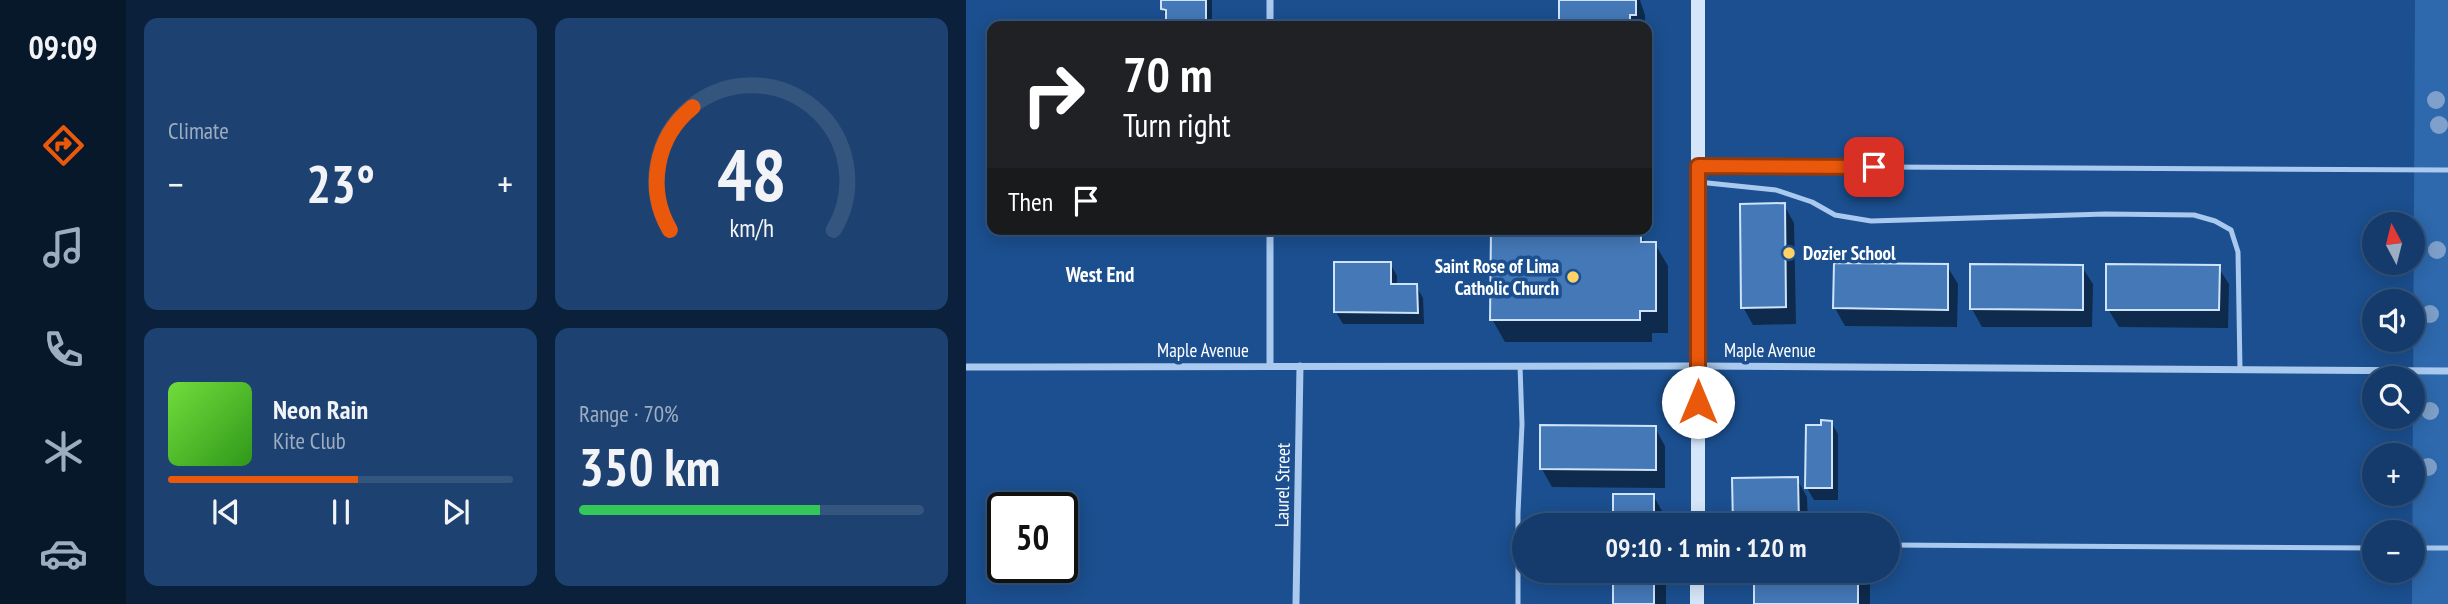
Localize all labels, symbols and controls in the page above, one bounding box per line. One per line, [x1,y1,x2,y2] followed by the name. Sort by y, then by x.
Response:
[28,26,98,68] text: 09:09
[1123,42,1212,106] text: 70 m
[1008,49,1099,140] icon: right
[1123,104,1231,146] text: Turn right
[168,116,229,145] text: Climate
[39,121,88,170] icon: directions
[717,126,786,220] text: 48
[1844,137,1904,197] pin
[1855,148,1893,186] icon: arrive
[306,150,375,217] text: 23°
[168,159,184,208] text: −
[497,159,513,208] text: +
[1067,182,1105,220] icon: arrive
[1008,185,1053,218] text: Then
[729,212,774,244] text: km/h
[2362,212,2426,275] north arrow
[2362,212,2425,583] map controls
[39,223,88,272] icon: music
[1803,241,1896,265] place label: Dozier School
[1781,245,1797,261] marker: Dozier School
[1435,254,1559,300] place label: Saint Rose of Lima Catholic Church
[1065,261,1134,288] district label: West End
[1565,269,1581,285] marker: Saint Rose of Lima Catholic Church
[2362,289,2425,352] button: sound
[39,325,88,374] icon: phone
[1157,338,1249,362] street label: Maple Avenue
[1724,338,1816,362] street label: Maple Avenue
[1661,365,1735,439] position arrow
[2362,366,2425,429] button: search
[273,393,368,426] text: Neon Rain
[579,399,679,428] text: Range · 70%
[273,426,346,455] text: Kite Club
[39,427,88,476] icon: climate
[579,433,720,500] text: 350 km
[1269,442,1295,527] street label: Laurel Street
[2362,443,2425,506] button: +
[987,492,1078,583] speed limit sign: 50
[207,493,245,531] icon: previous
[322,493,360,531] icon: pause
[437,493,475,531] icon: next
[2362,520,2425,583] button: −
[39,529,88,578] icon: car
[1606,531,1806,564] text: 09:10 · 1 min · 120 m

